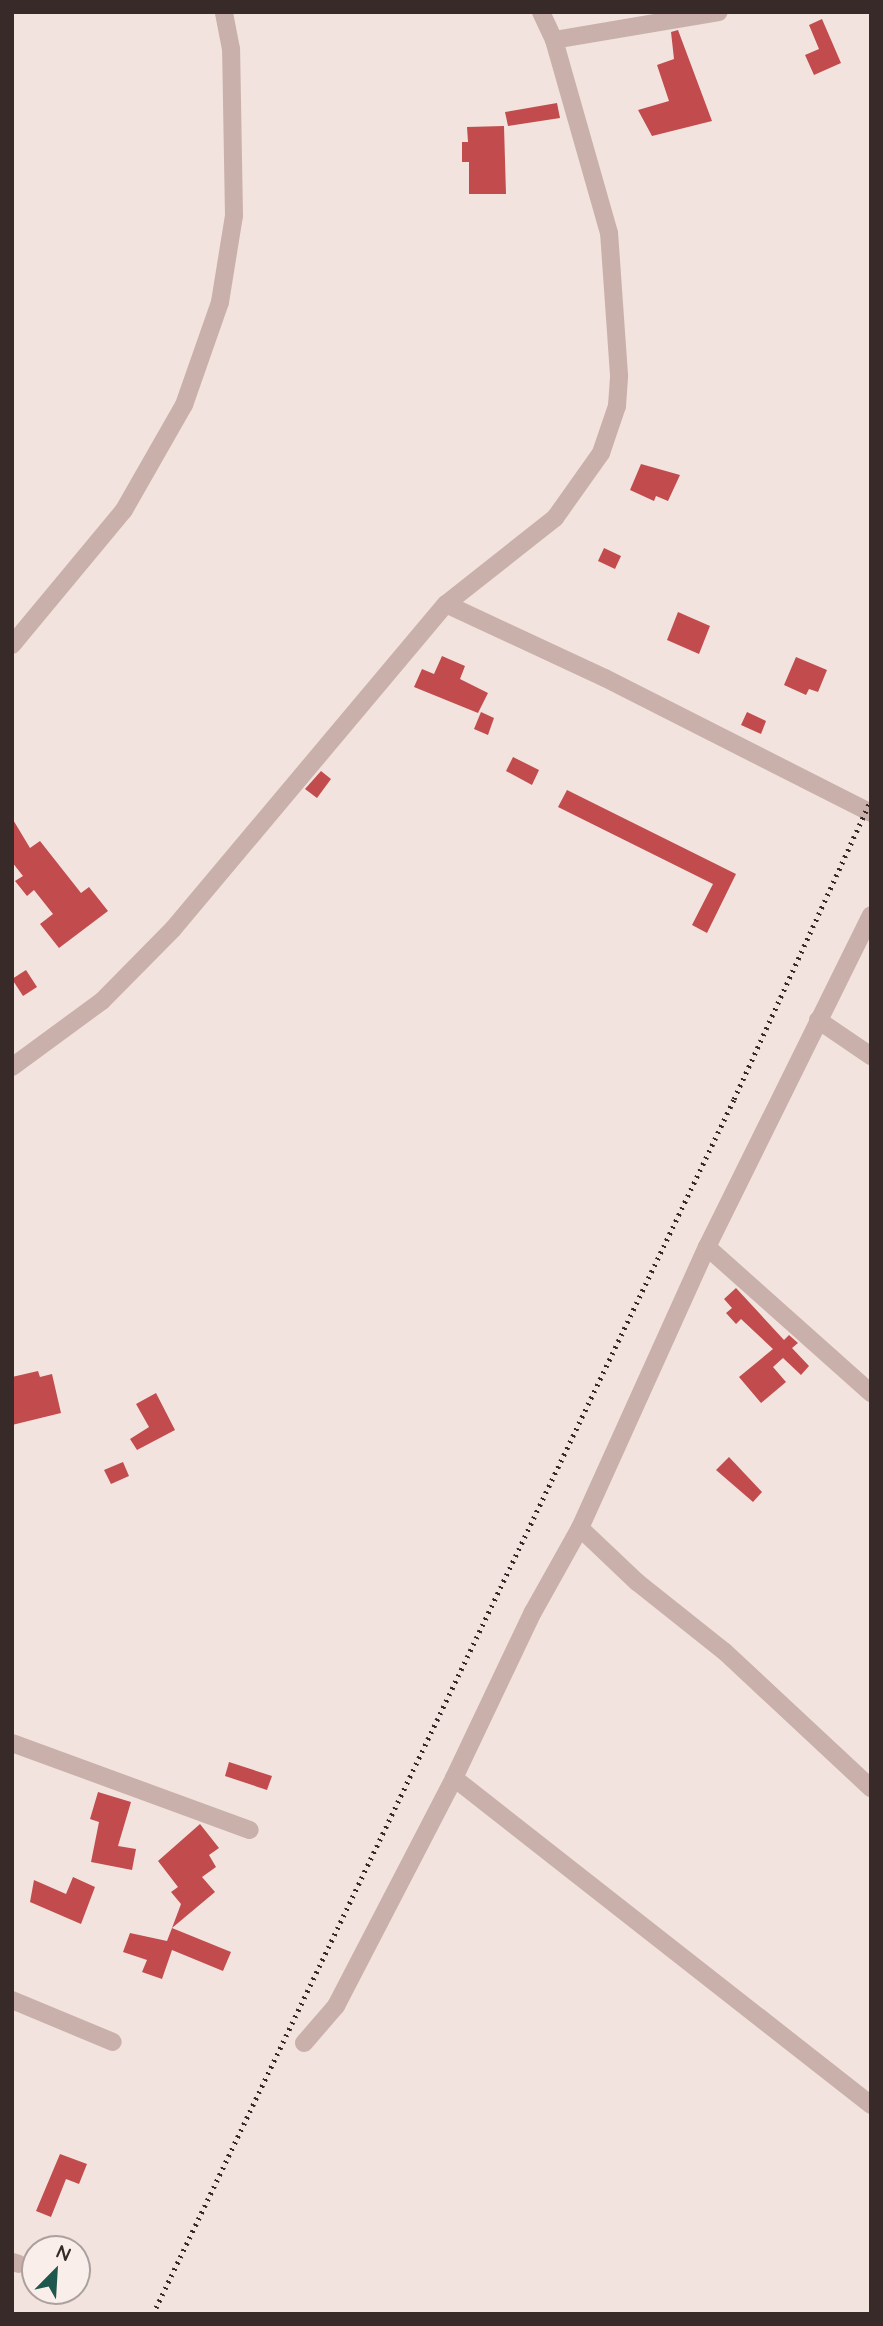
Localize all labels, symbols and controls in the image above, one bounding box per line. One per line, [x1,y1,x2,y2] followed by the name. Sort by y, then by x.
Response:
[21,2235,91,2305] north arrow
[52,2239,75,2266] text: N

